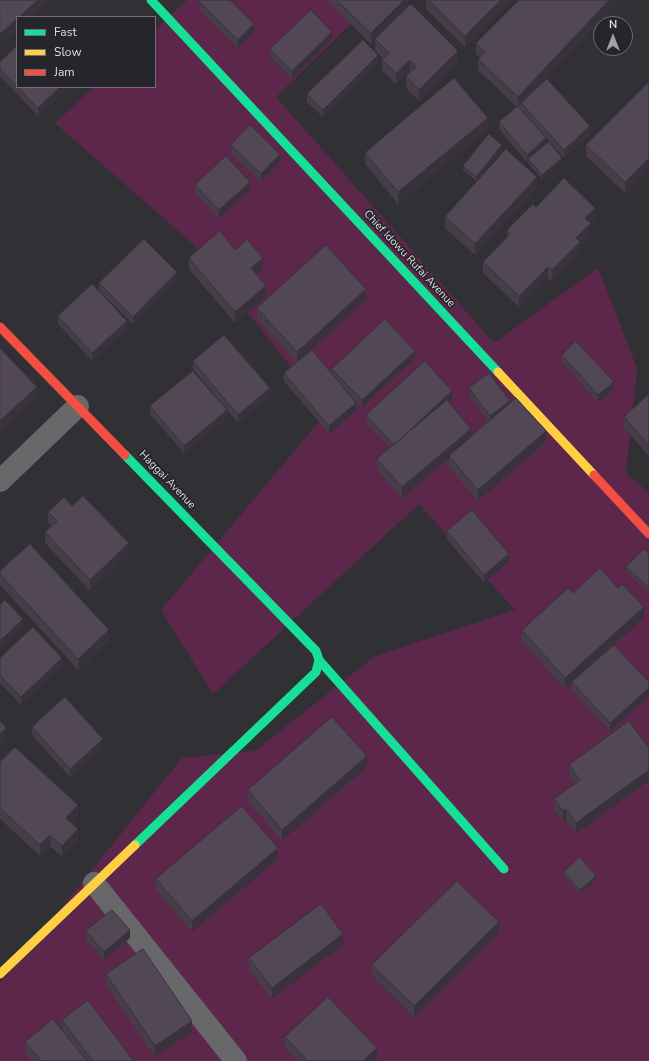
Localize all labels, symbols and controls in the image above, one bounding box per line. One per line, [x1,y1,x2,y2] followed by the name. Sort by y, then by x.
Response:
[16,16,156,88] legend
[593,16,633,56] north arrow
[609,17,617,32] text: N
[54,24,77,40] text: Fast
[54,44,82,60] text: Slow
[54,64,75,80] text: Jam
[361,208,457,310] street label: Chief Idowu Rufai Avenue
[136,448,198,512] street label: Haggai Avenue

